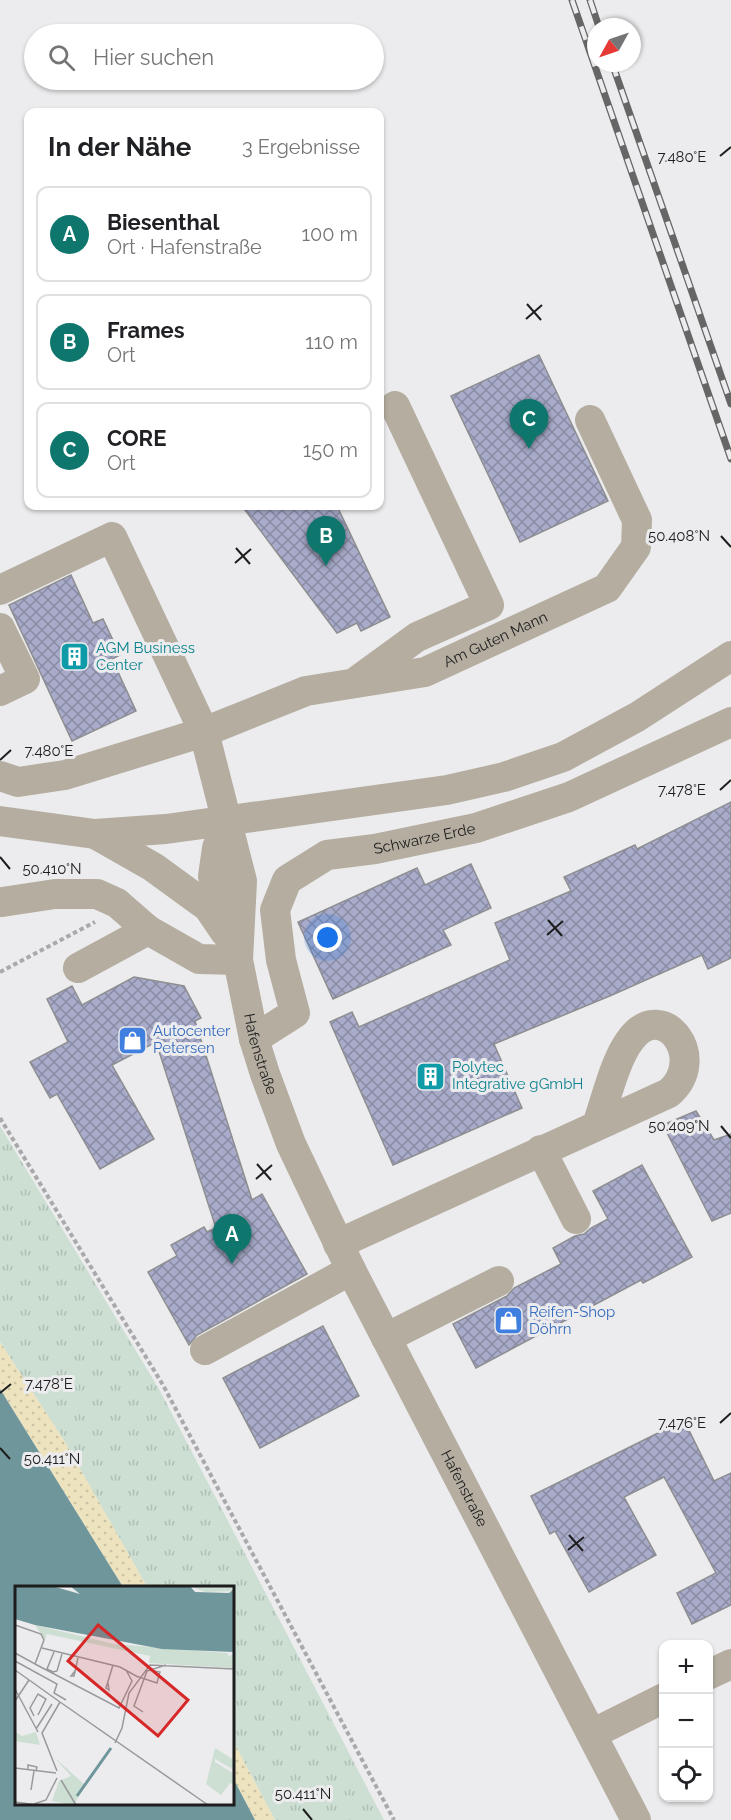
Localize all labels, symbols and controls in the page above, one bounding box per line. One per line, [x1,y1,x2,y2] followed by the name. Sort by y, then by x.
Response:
[587,18,641,72] north arrow
[24,24,384,90] search box
[45,41,78,74] icon: search
[93,44,214,70] text: Hier suchen
[48,132,191,162] text: In der Nähe
[242,135,360,159] text: 3 Ergebnisse
[658,148,706,166] text: 7.480°E
[107,209,219,235] text: Biesenthal
[63,222,76,246] text: A
[301,222,358,246] text: 100 m
[107,235,262,259] text: Ort · Hafenstraße
[107,317,185,343] text: Frames
[63,330,76,354] text: B
[305,330,358,354] text: 110 m
[107,343,136,367] text: Ort
[510,400,548,449] pin: C
[107,425,166,451] text: CORE
[63,438,76,462] text: C
[303,438,358,462] text: 150 m
[107,451,136,475] text: Ort
[306,516,346,566] pin: B
[648,527,710,545] text: 50.408°N
[441,608,550,671] street label: Am Guten Mann
[96,639,195,674] place label: AGM Business Center
[59,641,91,673] building icon: AGM Business Center
[25,742,73,760] text: 7.480°E
[658,781,706,799] text: 7.478°E
[372,819,477,858] street label: Schwarze Erde
[22,860,82,878] text: 50.410°N
[313,923,342,952] your location
[240,1012,281,1097] street label: Hafenstraße
[153,1022,231,1057] place label: Autocenter Petersen
[116,1024,148,1056] shop icon: Autocenter Petersen
[452,1058,583,1093] place label: Polytec Integrative gGmbH
[415,1060,447,1092] building icon: Polytec Integrative gGmbH
[648,1117,710,1135] text: 50.409°N
[212,1214,252,1264] pin: A
[529,1303,615,1338] place label: Reifen-Shop Döhrn
[492,1305,524,1337] shop icon: Reifen-Shop Döhrn
[25,1375,73,1393] text: 7.478°E
[658,1414,706,1432] text: 7.476°E
[437,1447,492,1530] street label: Hafenstraße
[24,1450,80,1468] text: 50.411°N
[15,1586,234,1805] inset map
[659,1640,713,1802] map controls
[659,1640,713,1694] button: +
[659,1694,713,1748] button: −
[659,1748,713,1802] button: locate
[275,1785,331,1803] text: 50.411°N

